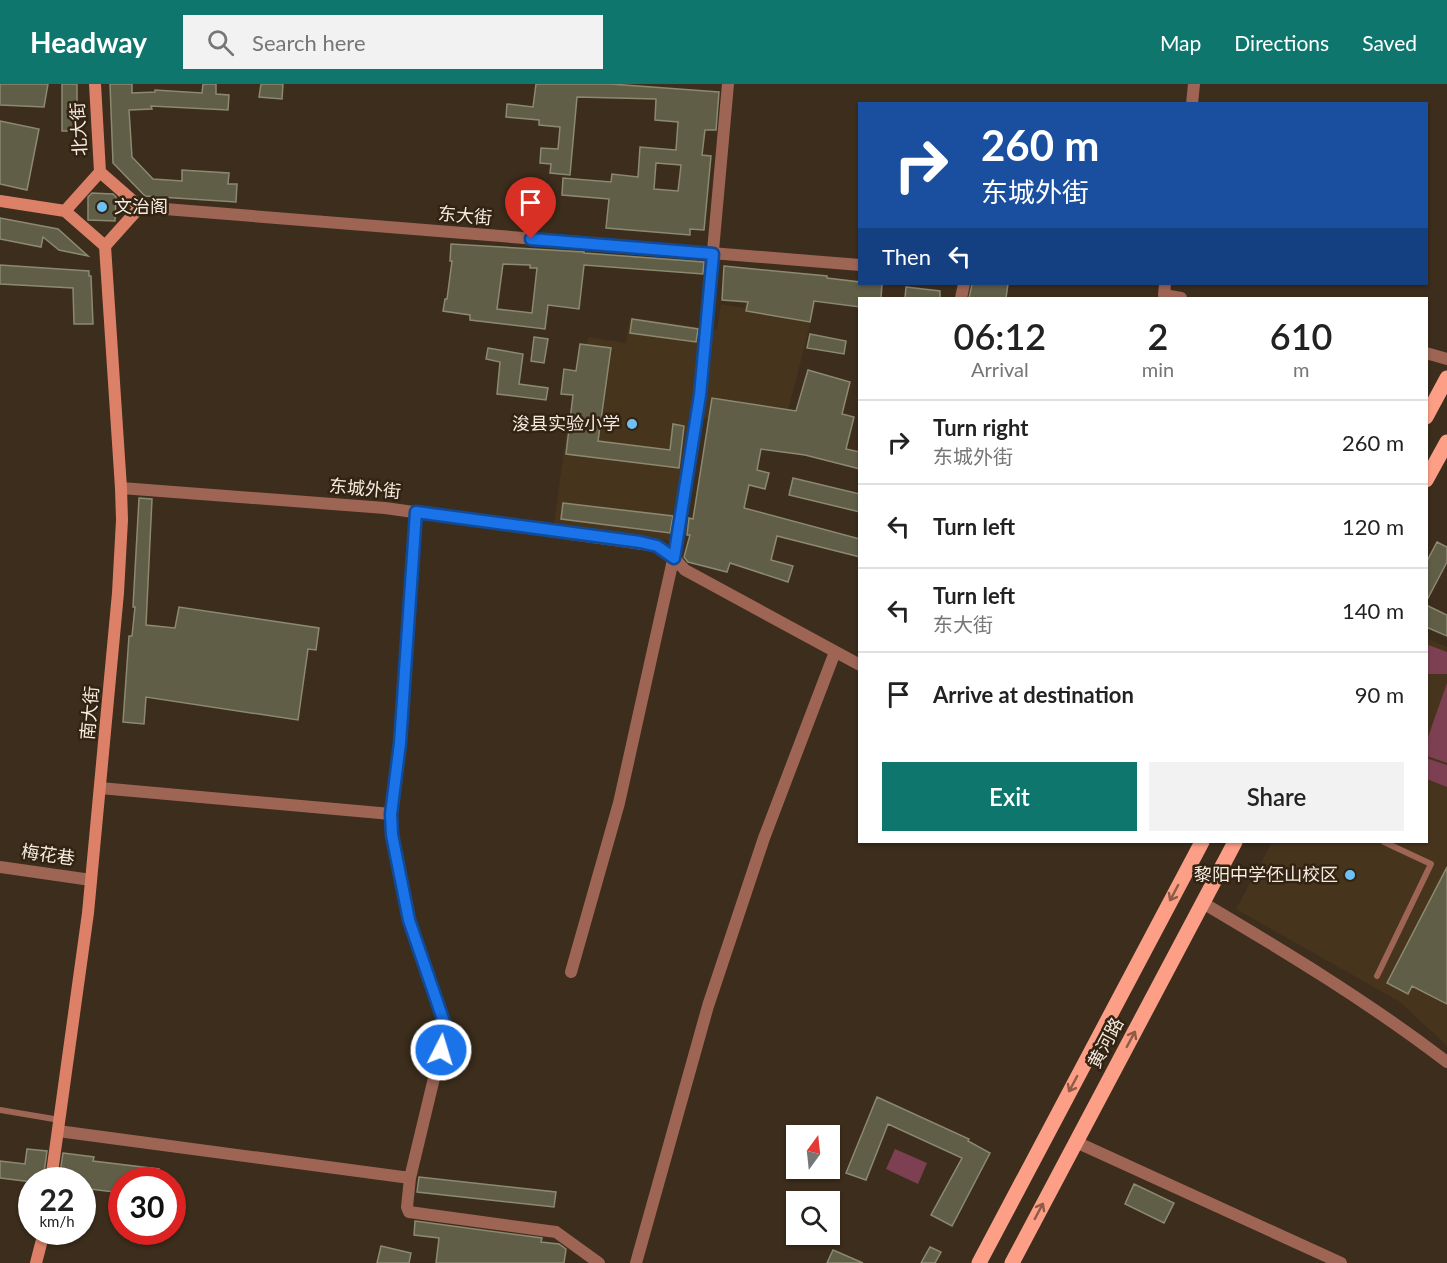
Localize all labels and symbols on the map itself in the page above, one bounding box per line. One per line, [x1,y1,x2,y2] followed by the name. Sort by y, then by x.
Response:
[66,102,90,157] street label: 北大街
[505,177,556,239] pin
[114,195,168,217] place label: 文治阁
[95,200,109,214] marker: 文治阁
[437,202,493,228] street label: 东大街
[512,412,620,434] place label: 浚县实验小学
[625,417,639,431] marker: 浚县实验小学
[328,474,402,502] street label: 东城外街
[76,685,102,741] street label: 南大街
[20,839,76,869] street label: 梅花巷
[1194,863,1338,885] place label: 黎阳中学伾山校区
[1343,868,1357,882] marker: 黎阳中学伾山校区
[1168,884,1180,901] one-way arrow
[1083,1014,1128,1072] street label: 黄河路
[409,1018,473,1082] position arrow
[1125,1030,1137,1048] one-way arrow
[1067,1075,1079,1092] one-way arrow
[786,1125,840,1179] north arrow
[108,1167,186,1245] speed limit sign: 30
[1034,1203,1045,1221] one-way arrow

